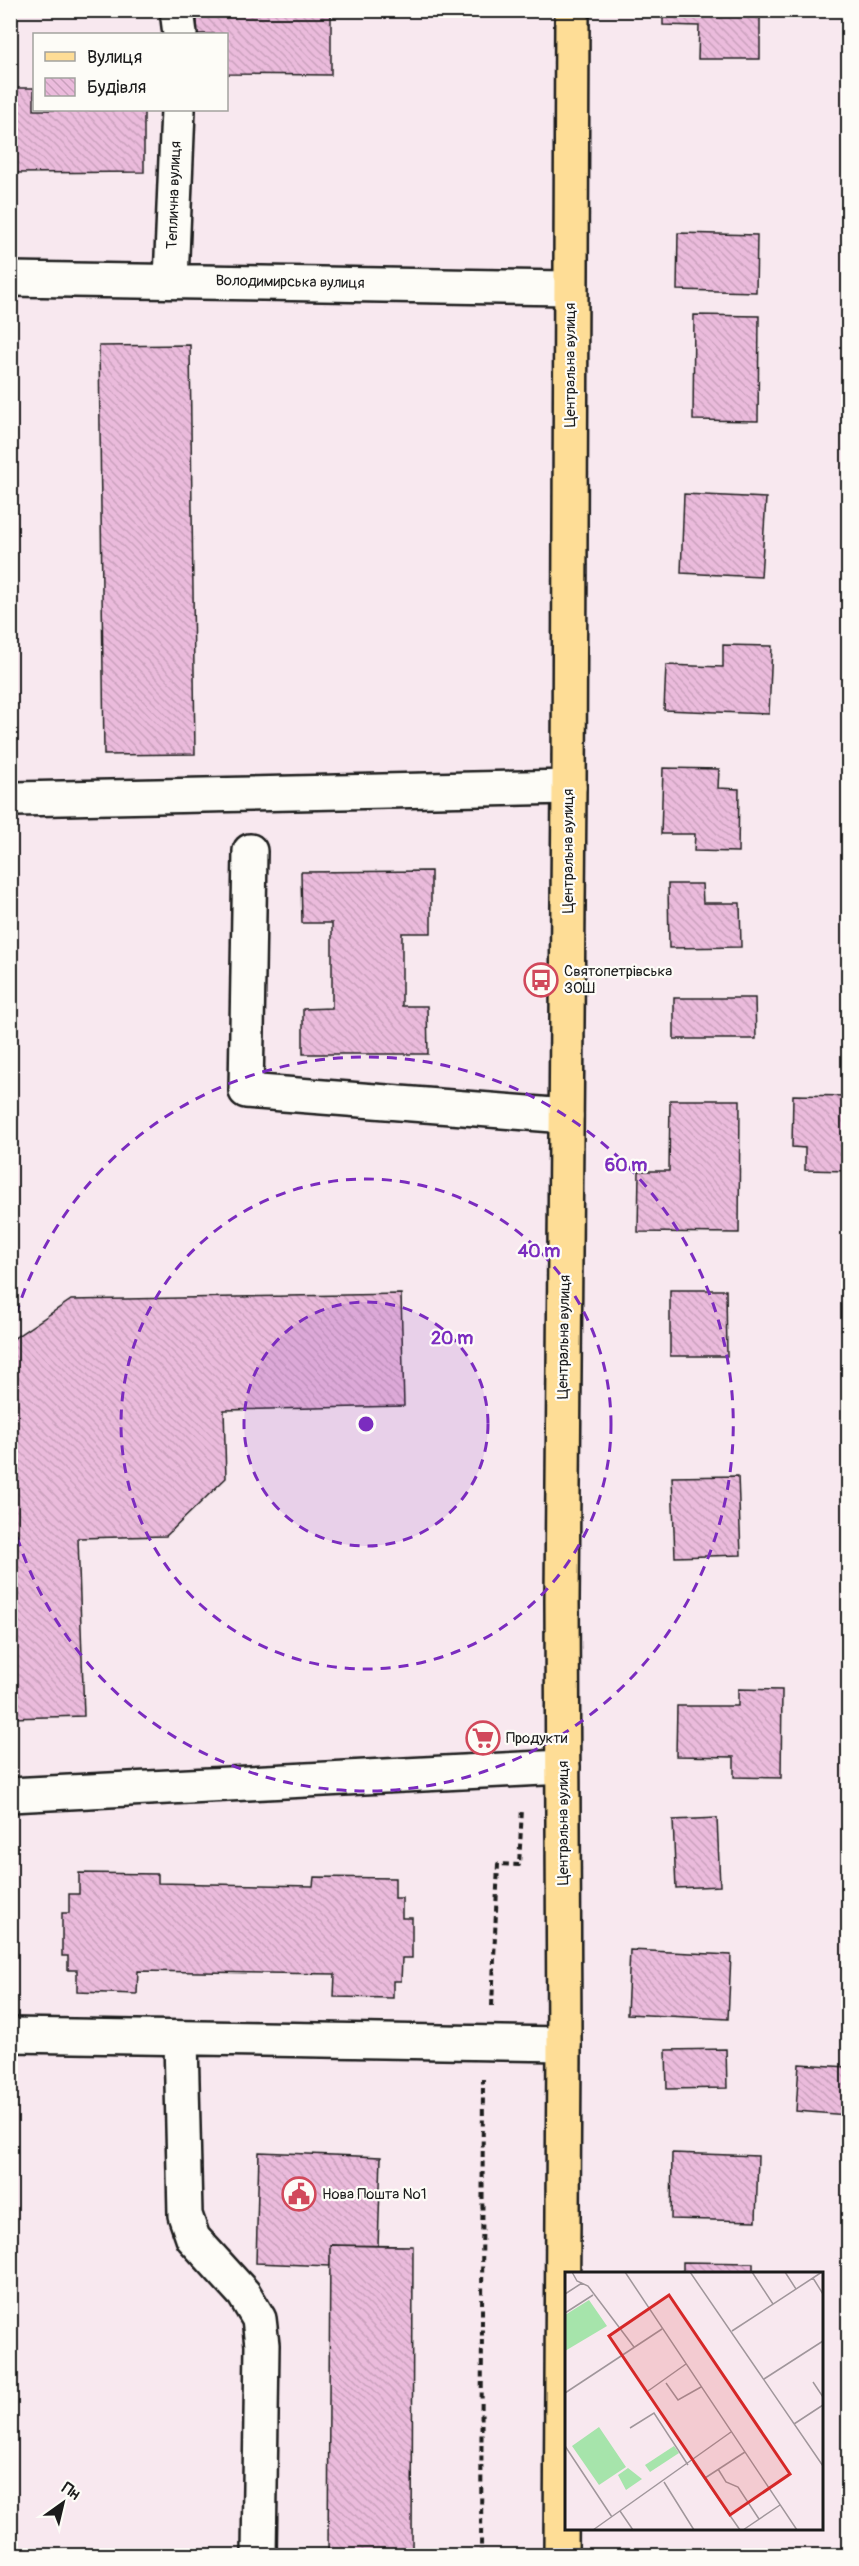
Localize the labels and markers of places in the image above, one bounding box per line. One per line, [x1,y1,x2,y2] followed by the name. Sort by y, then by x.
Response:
[523,962,559,998] bus stop icon: Святопетрівська ЗОШ
[564,962,672,998] place label: Святопетрівська ЗОШ
[356,1414,376,1434] centre of rings
[465,1720,501,1756] supermarket icon: Продукти
[506,1729,568,1748] place label: Продукти
[281,2176,317,2212] public building icon: Нова Пошта №1
[322,2185,427,2204] place label: Нова Пошта №1

